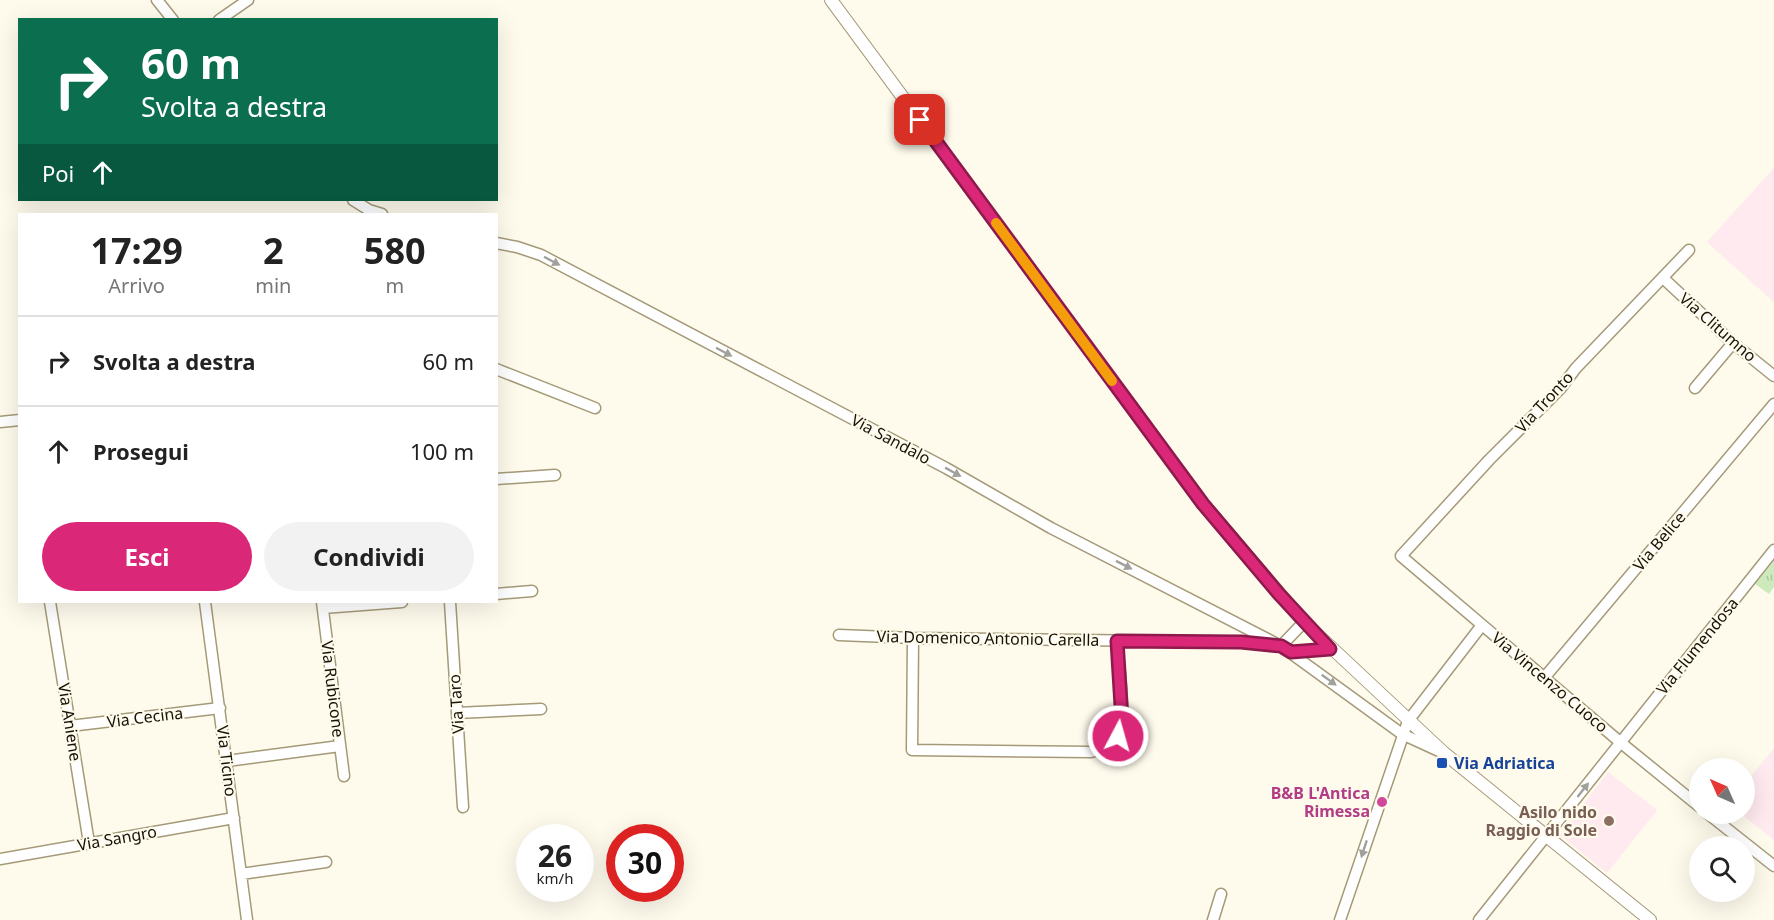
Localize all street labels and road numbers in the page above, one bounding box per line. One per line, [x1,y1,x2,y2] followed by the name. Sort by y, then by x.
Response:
[1675,287,1761,367] street label: Via Clitumno
[1510,367,1578,437] street label: Via Tronto
[847,409,935,469] street label: Via Sandalo
[1628,507,1690,575] street label: Via Belice
[1651,593,1743,699] street label: Via Flumendosa
[876,625,1100,651] street label: Via Domenico Antonio Carella
[1487,627,1613,737] street label: Via Vincenzo Cuoco
[316,640,350,738] street label: Via Rubicone
[443,674,469,734] street label: Via Taro
[53,681,87,763] street label: Via Aniene
[106,701,184,733] street label: Via Cecina
[212,724,242,798] street label: Via Ticino
[76,820,158,856] street label: Via Sangro

